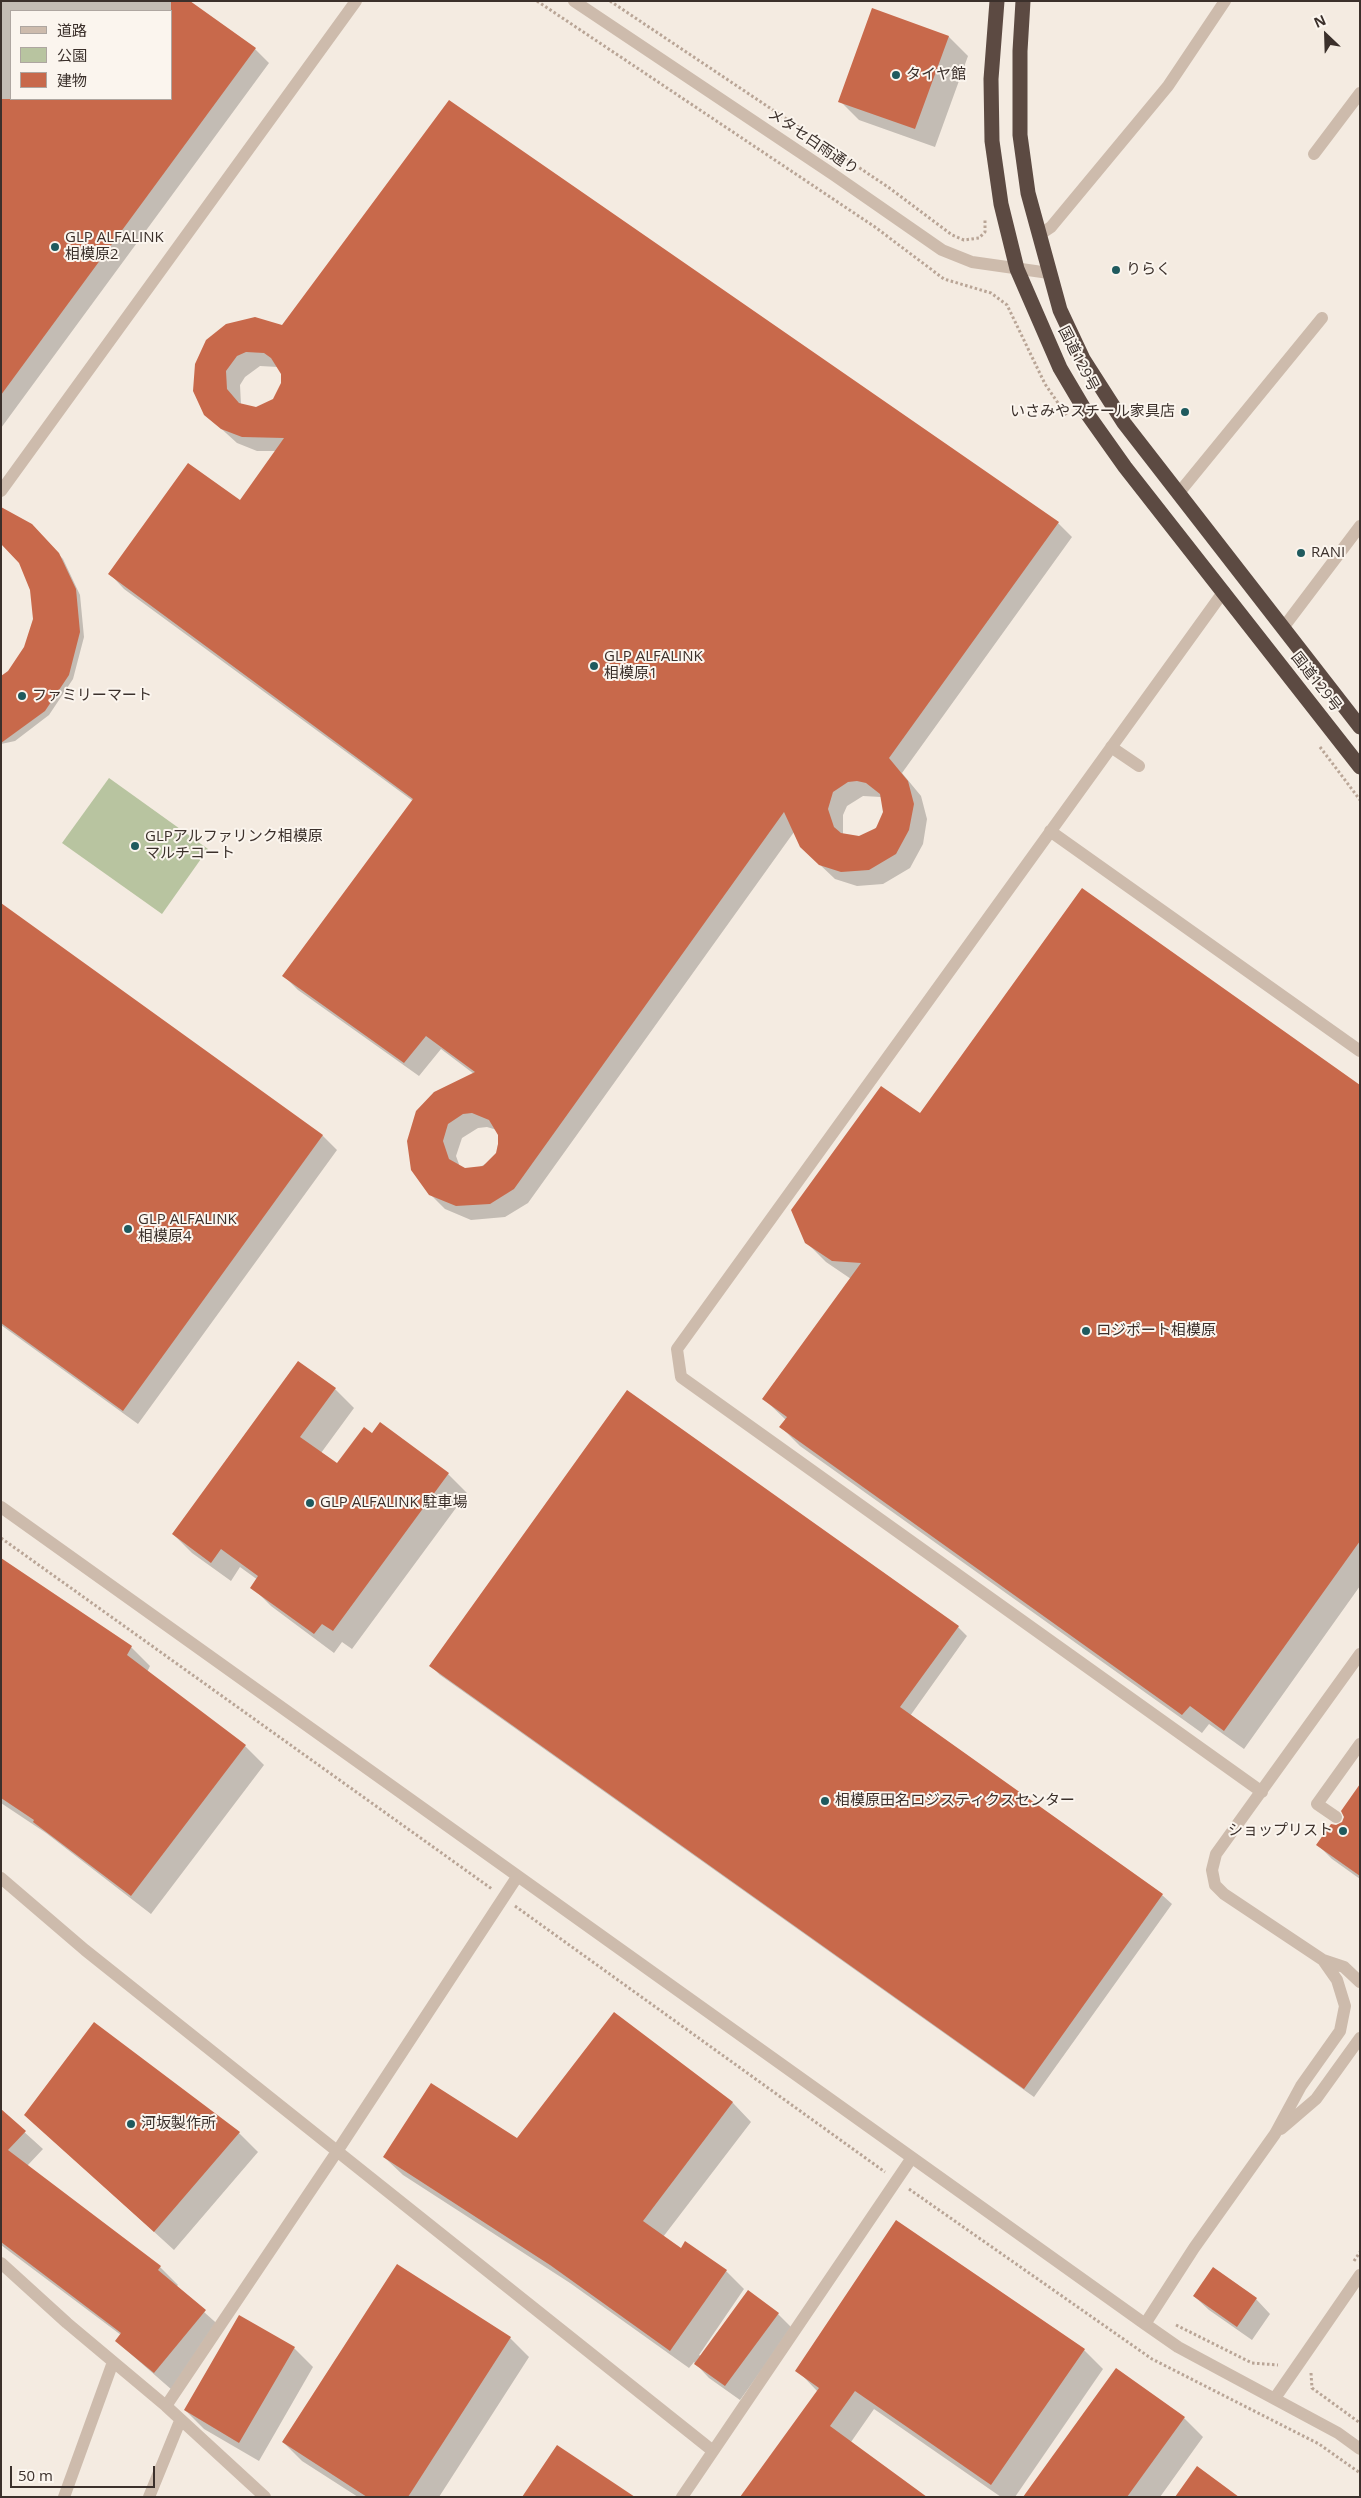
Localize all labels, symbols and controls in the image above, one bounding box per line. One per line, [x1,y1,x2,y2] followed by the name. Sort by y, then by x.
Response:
[10,10,172,100] legend
[1301,10,1351,60] north arrow
[1311,10,1329,32] text: N
[57,20,87,40] text: 道路
[57,45,87,65] text: 公園
[906,66,966,84] place label: タイヤ館
[890,69,902,81] marker: タイヤ館
[57,70,87,90] text: 建物
[764,105,862,179] street label: メタセ白雨通り
[65,229,164,264] place label: GLP ALFALINK 相模原2
[49,241,61,253] marker: GLP ALFALINK 相模原2
[1126,261,1171,279] place label: りらく
[1110,264,1122,276] marker: りらく
[1054,323,1102,395] street label: 国道129号
[1010,403,1175,421] place label: いさみやスチール家具店
[1179,406,1191,418] marker: いさみやスチール家具店
[1311,544,1345,562] place label: RANI
[1295,547,1307,559] marker: RANI
[604,648,703,683] place label: GLP ALFALINK 相模原1
[1287,649,1345,715] street label: 国道129号
[588,660,600,672] marker: GLP ALFALINK 相模原1
[32,687,152,705] place label: ファミリーマート
[16,690,28,702] marker: ファミリーマート
[145,828,323,863] place label: GLPアルファリンク相模原 マルチコート
[129,840,141,852] marker: GLPアルファリンク相模原 マルチコート
[138,1211,237,1246] place label: GLP ALFALINK 相模原4
[122,1223,134,1235] marker: GLP ALFALINK 相模原4
[1096,1322,1216,1340] place label: ロジポート相模原
[1080,1325,1092,1337] marker: ロジポート相模原
[320,1494,468,1512] place label: GLP ALFALINK 駐車場
[304,1497,316,1509] marker: GLP ALFALINK 駐車場
[835,1792,1075,1810] place label: 相模原田名ロジスティクスセンター
[819,1795,831,1807] marker: 相模原田名ロジスティクスセンター
[1228,1822,1333,1840] place label: ショップリスト
[1337,1825,1349,1837] marker: ショップリスト
[141,2115,216,2133] place label: 河坂製作所
[125,2118,137,2130] marker: 河坂製作所
[12,2456,158,2488] scale bar
[18,2465,53,2485] text: 50 m

